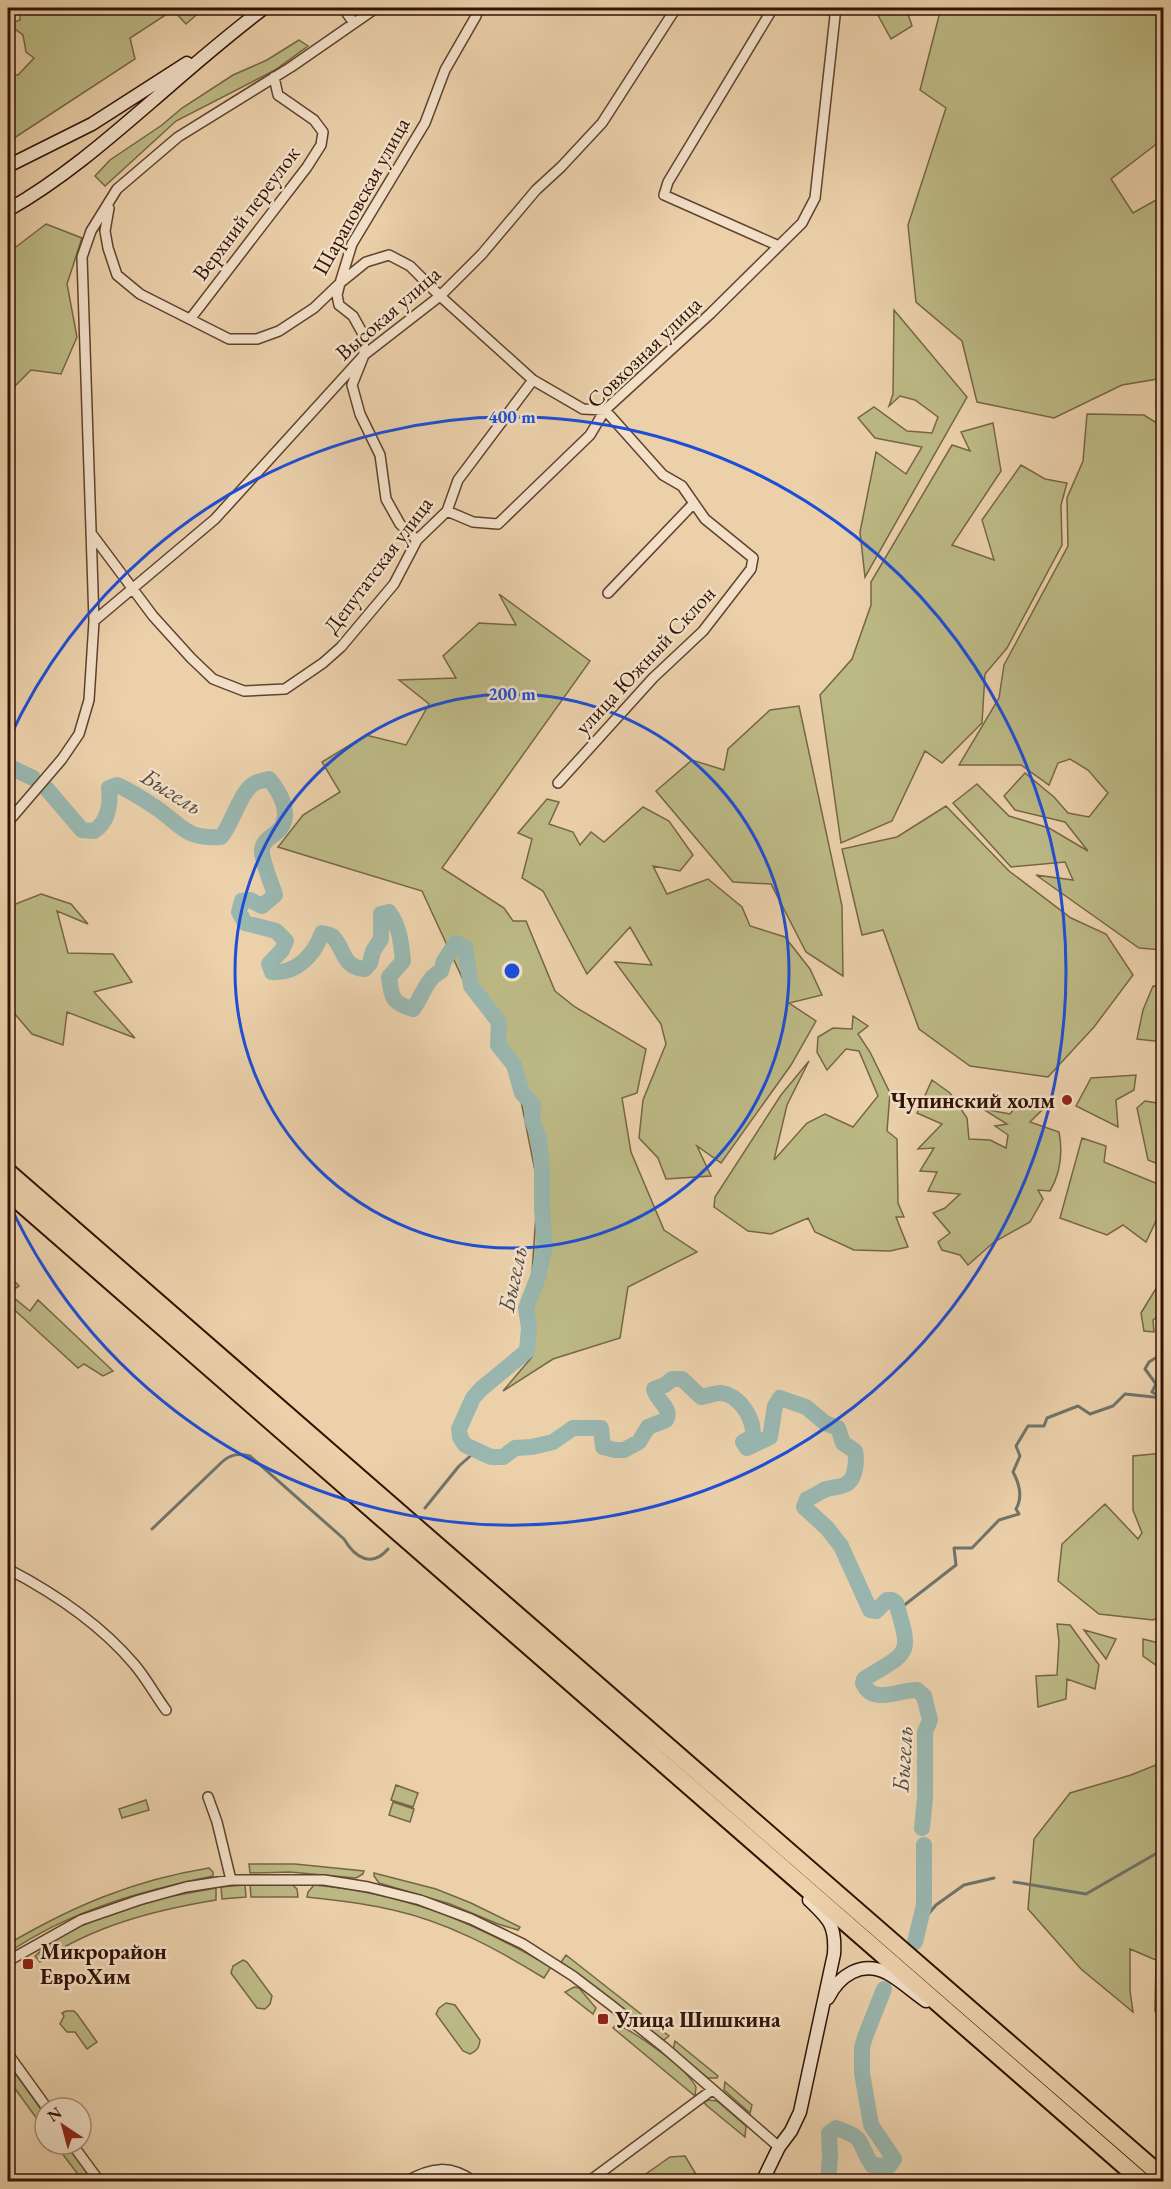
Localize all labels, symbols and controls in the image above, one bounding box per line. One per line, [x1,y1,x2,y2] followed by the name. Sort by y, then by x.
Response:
[306,112,416,280] street label: Шараповская улица
[186,139,306,286] street label: Верхний переулок
[329,259,447,367] street label: Высокая улица
[580,290,708,414] street label: Совхозная улица
[488,405,536,428] text: 400 m
[317,490,439,640] street label: Депутатская улица
[568,579,722,741] street label: улица Южный Склон
[488,682,536,705] text: 200 m
[135,760,208,822] water label: Быгель
[502,961,522,981] centre of rings
[890,1086,1055,1115] place label: Чупинский холм
[1060,1093,1074,1107] marker: Чупинский холм
[490,1243,534,1316] water label: Быгель
[884,1725,920,1794] water label: Быгель
[40,1937,167,1991] place label: Микрорайон ЕвроХим
[21,1957,35,1971] marker: Микрорайон ЕвроХим
[614,2005,781,2034] place label: Улица Шишкина
[596,2012,610,2026] marker: Улица Шишкина
[33,2096,93,2156] north arrow
[43,2102,66,2127] text: N

